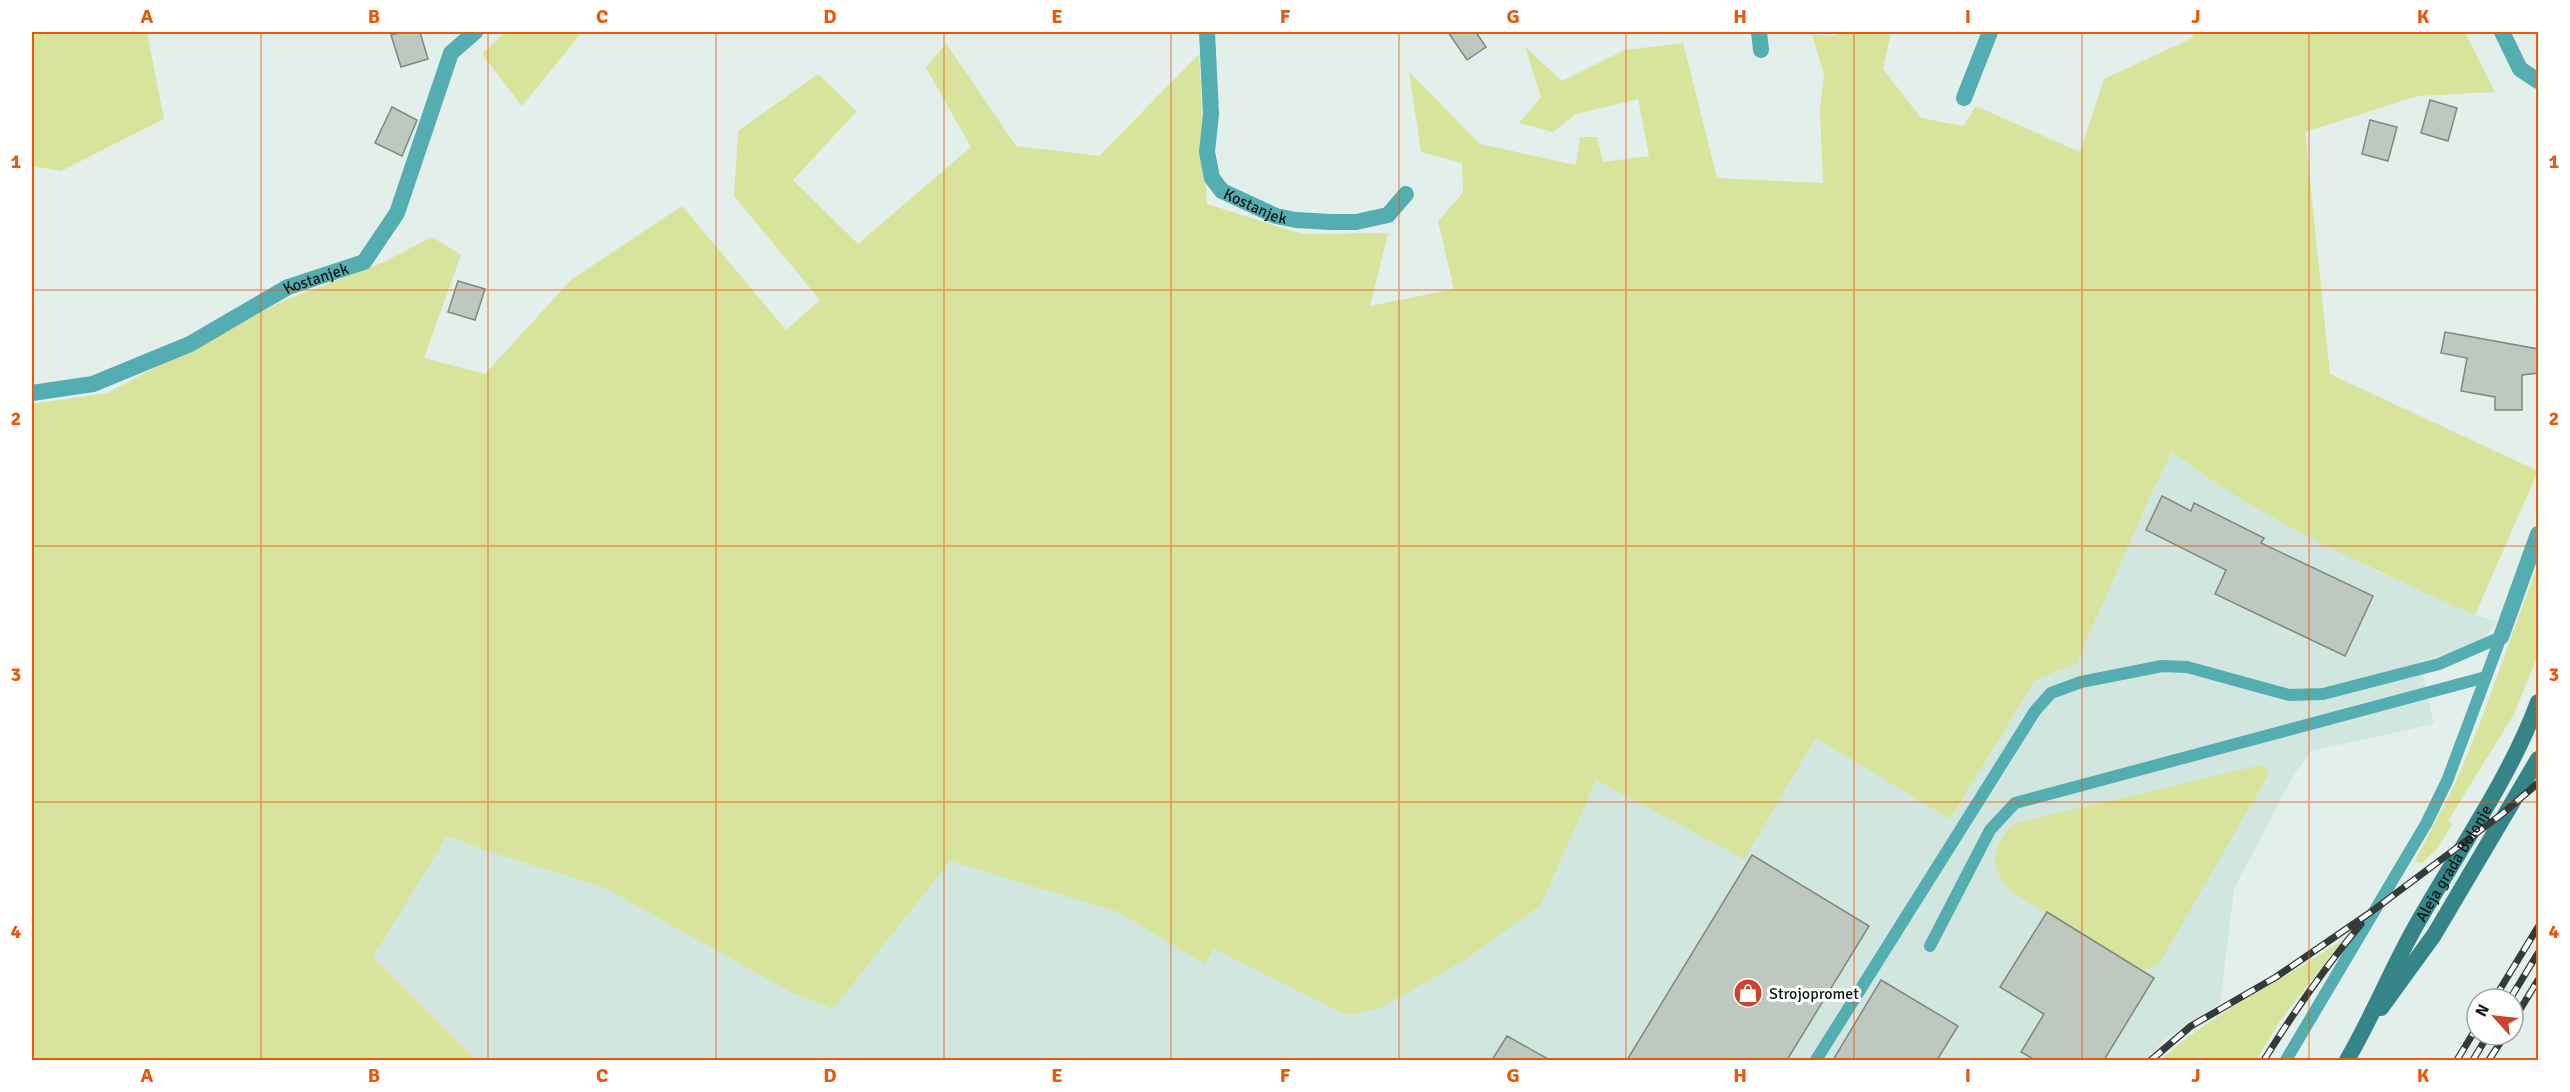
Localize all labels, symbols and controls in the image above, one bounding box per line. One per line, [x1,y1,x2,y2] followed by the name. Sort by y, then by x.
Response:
[141,4,154,29] text: A
[368,4,380,29] text: B
[596,4,608,29] text: C
[823,4,837,29] text: D
[1051,4,1063,29] text: E
[1280,4,1291,29] text: F
[1506,4,1520,29] text: G
[1733,4,1747,29] text: H
[1965,4,1971,29] text: I
[2191,4,2201,29] text: J
[2417,4,2430,29] text: K
[11,149,22,174] text: 1
[2549,149,2560,174] text: 1
[1220,184,1289,229] street label: Kostanjek
[279,259,351,299] street label: Kostanjek
[11,406,21,431] text: 2
[2549,406,2559,431] text: 2
[11,662,21,687] text: 3
[2549,662,2559,687] text: 3
[2411,801,2497,926] street label: Aleja grada Bolonje
[11,919,22,944] text: 4
[2549,919,2560,944] text: 4
[1732,977,1764,1009] shop icon: Strojopromet
[1769,984,1859,1004] place label: Strojopromet
[2465,987,2525,1047] north arrow
[2471,1001,2494,1020] text: N
[141,1063,154,1088] text: A
[368,1063,380,1088] text: B
[596,1063,608,1088] text: C
[823,1063,837,1088] text: D
[1051,1063,1063,1088] text: E
[1280,1063,1291,1088] text: F
[1506,1063,1520,1088] text: G
[1733,1063,1747,1088] text: H
[1965,1063,1971,1088] text: I
[2191,1063,2201,1088] text: J
[2417,1063,2430,1088] text: K

